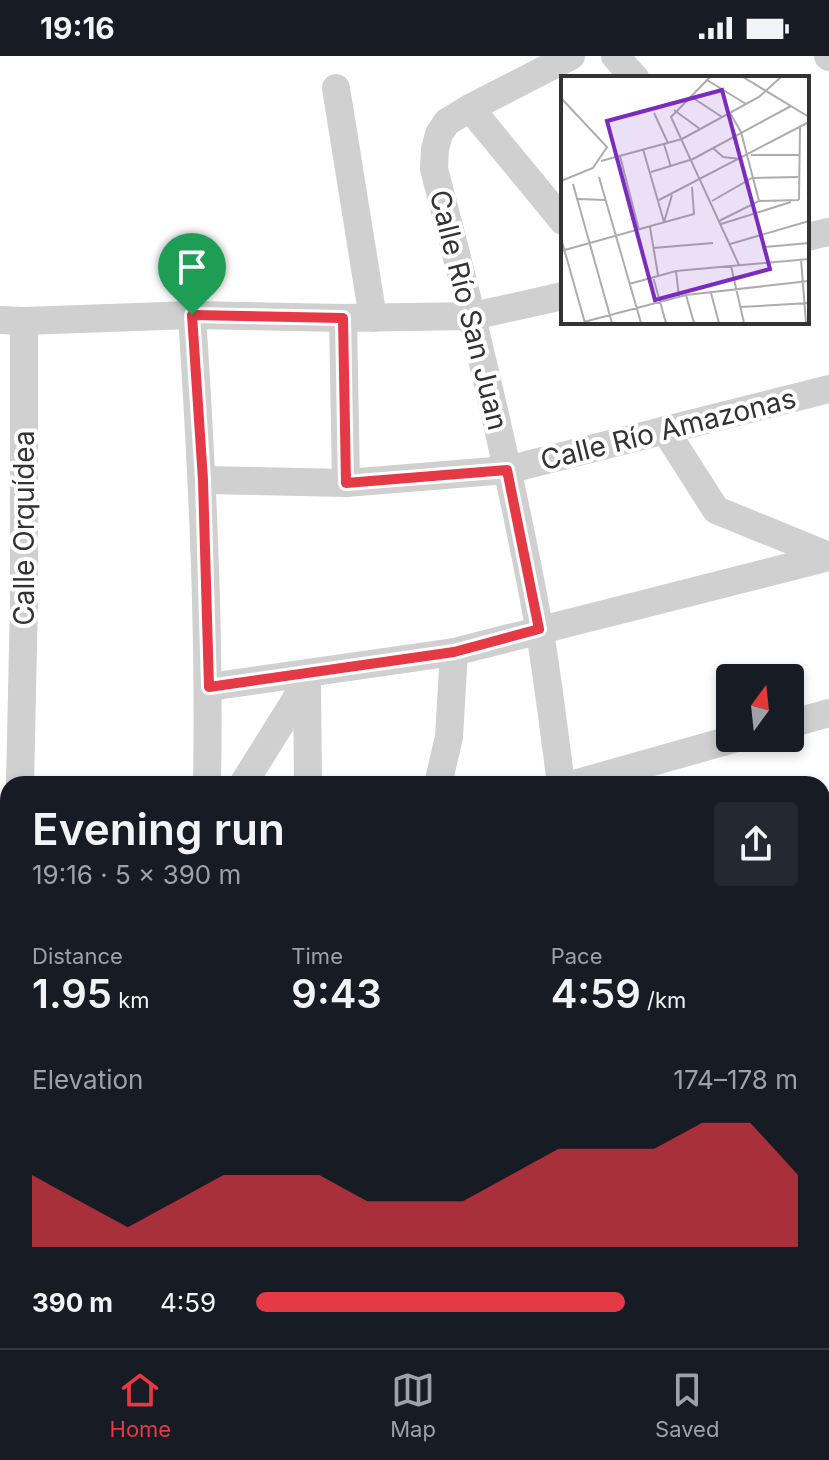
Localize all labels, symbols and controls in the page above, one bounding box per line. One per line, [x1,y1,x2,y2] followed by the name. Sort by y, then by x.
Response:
[40,10,115,46] text: 19:16
[561,76,809,324] inset map
[423,186,515,434] street label: Calle Río San Juan
[158,233,226,315] pin
[170,245,214,289] icon: arrive
[537,381,799,477] street label: Calle Río Amazonas
[7,430,41,626] street label: Calle Orquídea
[716,664,804,752] north arrow
[716,664,804,752] map controls
[32,802,285,856] text: Evening run
[714,802,798,886] button: share
[32,859,241,890] text: 19:16 · 5 × 390 m
[32,943,123,969] text: Distance
[291,943,343,969] text: Time
[551,943,602,969] text: Pace
[32,969,112,1018] text: 1.95
[291,969,382,1018] text: 9:43
[551,969,641,1018] text: 4:59
[112,987,150,1013] text: km
[641,987,686,1013] text: /km
[32,1064,143,1095] text: Elevation
[673,1064,798,1095] text: 174–178 m
[32,1287,113,1318] text: 390 m
[160,1287,216,1318] text: 4:59
[110,1368,171,1442] tab: Home
[390,1368,436,1442] tab: Map
[655,1368,719,1442] tab: Saved

